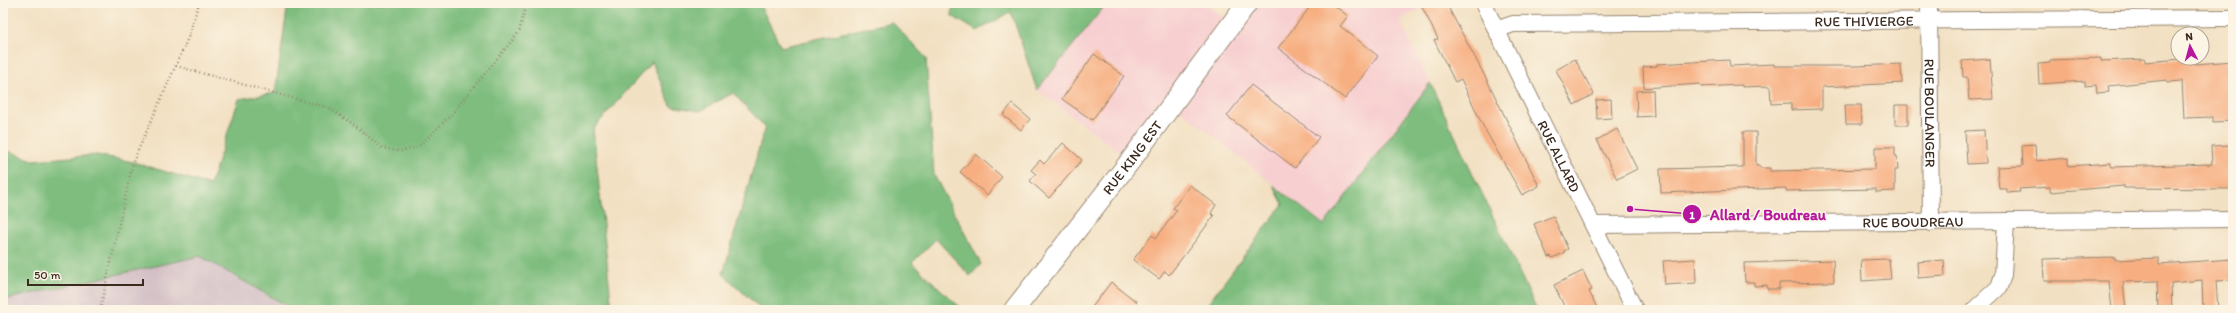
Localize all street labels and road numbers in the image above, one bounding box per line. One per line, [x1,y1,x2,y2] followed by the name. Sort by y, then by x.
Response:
[1814,13,1914,30] street label: RUE THIVIERGE
[1921,59,1938,168] street label: RUE BOULANGER
[1099,117,1166,198] street label: RUE KING EST
[1533,118,1583,195] street label: RUE ALLARD
[1862,214,1964,231] street label: RUE BOUDREAU

